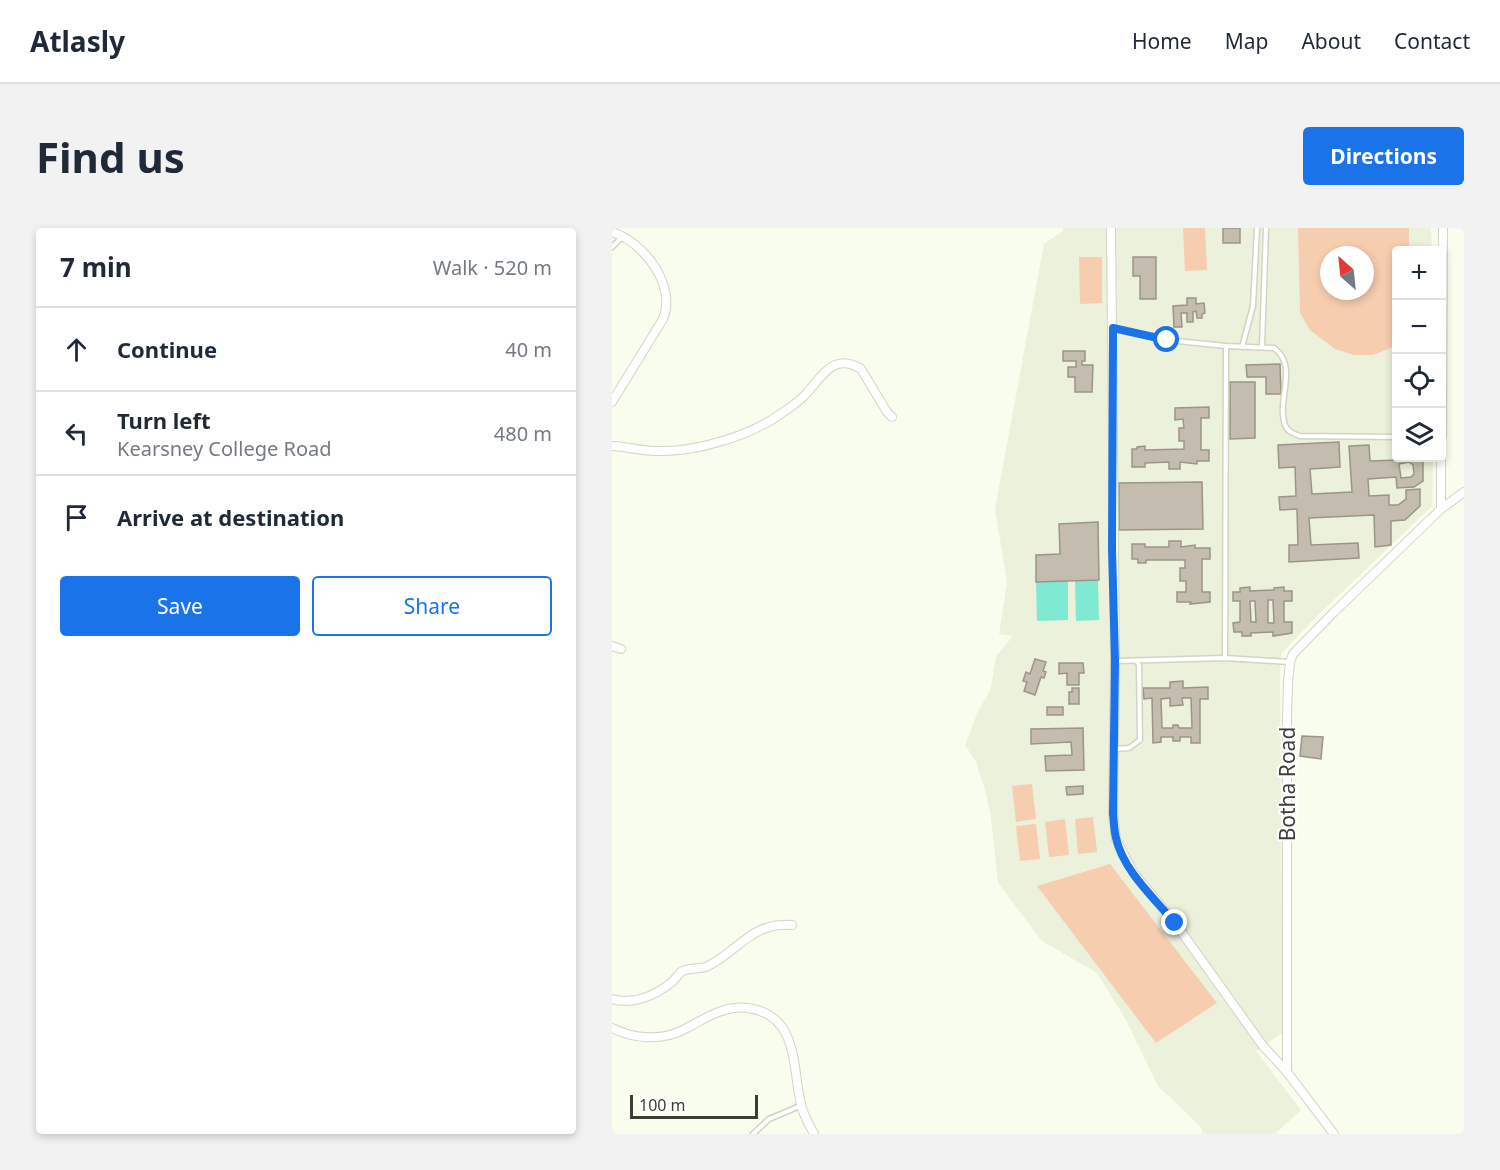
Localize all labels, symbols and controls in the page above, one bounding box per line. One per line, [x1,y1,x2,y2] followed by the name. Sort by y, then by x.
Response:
[30,22,125,60] text: Atlasly
[1132,27,1192,55] text: Home
[1225,27,1268,55] text: Map
[1301,27,1361,55] text: About
[1394,27,1470,55] text: Contact
[1303,127,1464,185] button: Directions
[36,128,185,185] text: Find us
[1320,246,1374,300] north arrow
[1392,246,1446,462] map controls
[1392,246,1446,300] button: +
[60,249,132,285] text: 7 min
[433,254,552,281] text: Walk · 520 m
[1392,300,1446,354] button: −
[1153,326,1179,352] route start
[60,333,93,366] icon: ahead
[117,334,217,364] text: Continue
[505,336,552,363] text: 40 m
[1392,354,1446,408] button: locate
[117,405,211,435] text: Turn left
[1392,408,1446,462] button: layers
[60,417,93,450] icon: left
[494,420,552,447] text: 480 m
[117,435,332,462] text: Kearsney College Road
[60,501,93,534] icon: arrive
[117,502,344,532] text: Arrive at destination
[60,576,300,636] button: Save
[312,576,552,636] button: Share
[1273,727,1301,841] street label: Botha Road
[1161,909,1187,935] route end
[630,1092,758,1120] scale bar
[639,1094,686,1116] text: 100 m

